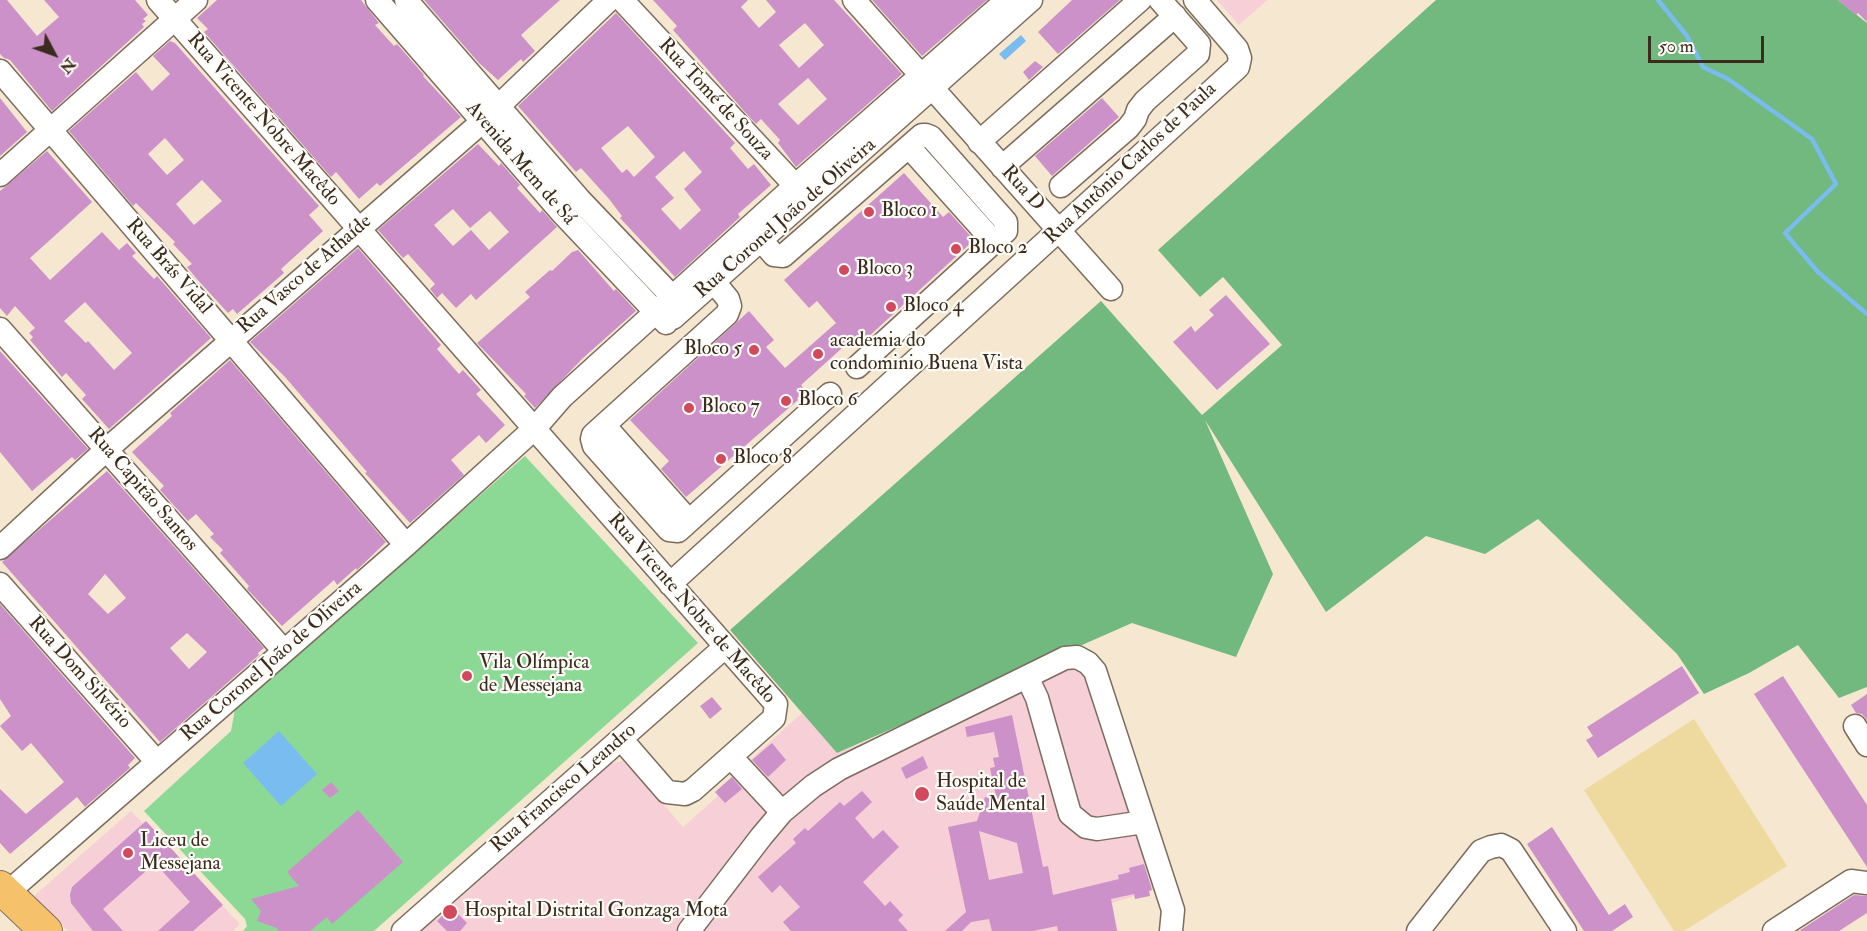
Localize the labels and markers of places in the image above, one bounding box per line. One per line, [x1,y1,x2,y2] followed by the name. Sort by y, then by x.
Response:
[881,200,938,224] place label: Bloco 1
[862,205,876,219] marker: Bloco 1
[968,237,1028,261] place label: Bloco 2
[949,242,963,256] marker: Bloco 2
[856,258,913,282] place label: Bloco 3
[837,263,851,277] marker: Bloco 3
[903,295,963,319] place label: Bloco 4
[884,300,898,314] marker: Bloco 4
[830,330,1023,377] place label: academia do condominio Buena Vista
[684,338,742,362] place label: Bloco 5
[747,343,761,357] marker: Bloco 5
[811,347,825,361] marker: academia do condominio Buena Vista
[798,389,858,413] place label: Bloco 6
[779,394,793,408] marker: Bloco 6
[701,396,760,420] place label: Bloco 7
[682,401,696,415] marker: Bloco 7
[733,447,792,471] place label: Bloco 8
[714,452,728,466] marker: Bloco 8
[479,652,590,699] place label: Vila Olímpica de Messejana
[460,669,474,683] marker: Vila Olímpica de Messejana
[936,771,1046,818] place label: Hospital de Saúde Mental
[913,785,931,803] marker: Hospital de Saúde Mental
[140,830,221,877] place label: Liceu de Messejana
[121,846,135,860] marker: Liceu de Messejana
[464,900,728,924] place label: Hospital Distrital Gonzaga Mota
[441,903,459,921] marker: Hospital Distrital Gonzaga Mota

